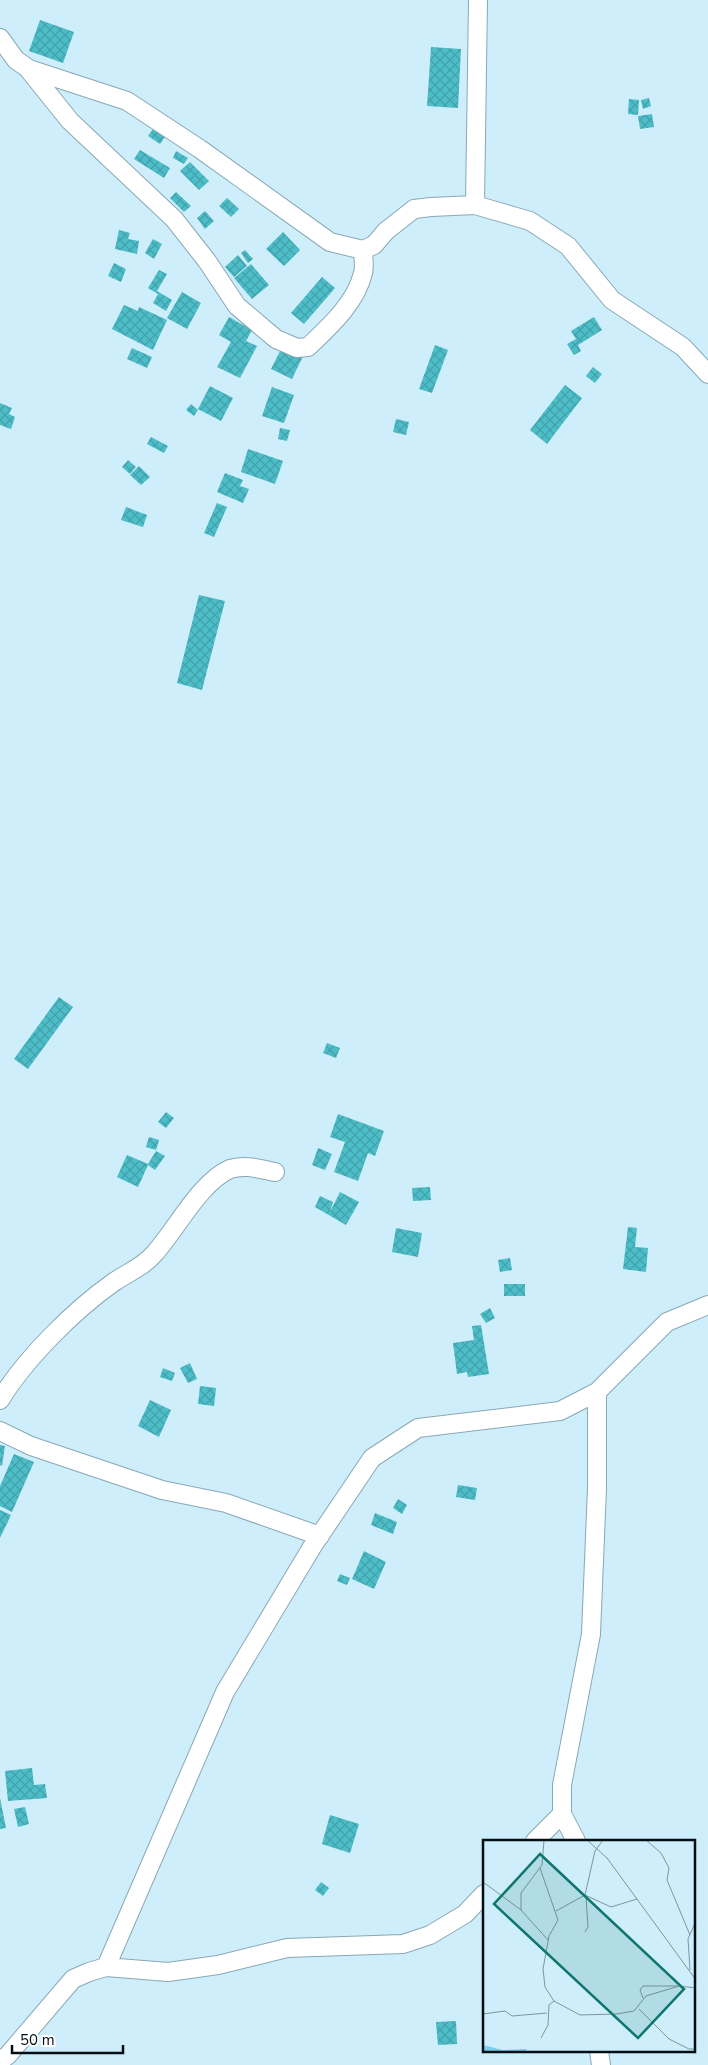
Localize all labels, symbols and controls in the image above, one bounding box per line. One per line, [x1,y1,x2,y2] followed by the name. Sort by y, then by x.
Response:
[483,1840,696,2052] inset map
[12,2022,124,2054] scale bar
[20,2030,55,2050] text: 50 m

